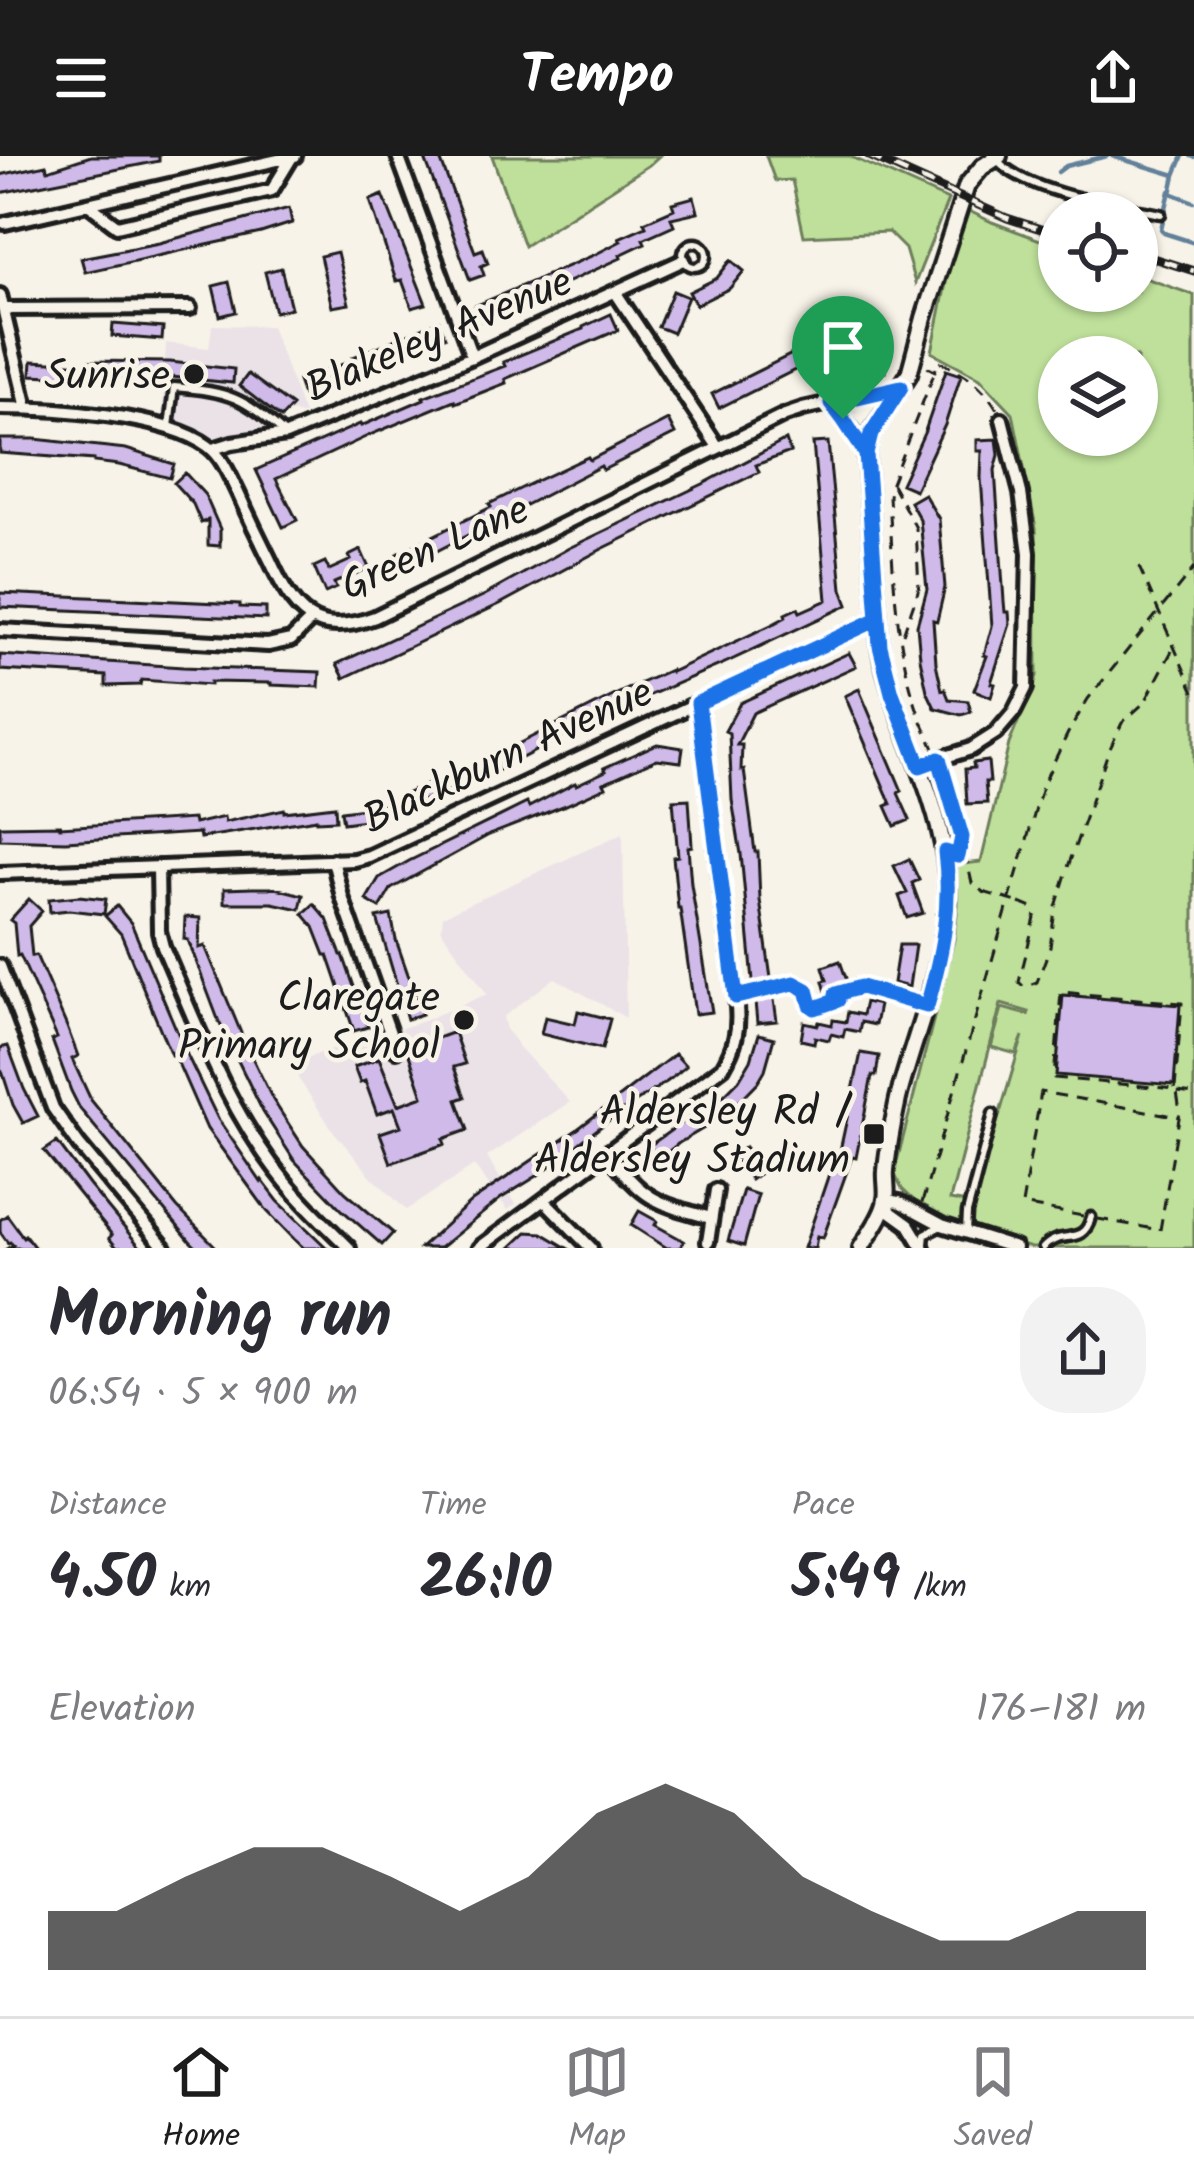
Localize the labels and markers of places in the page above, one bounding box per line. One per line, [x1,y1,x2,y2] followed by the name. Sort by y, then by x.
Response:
[792,296,894,419] pin
[44,344,170,411] place label: Sunrise
[181,361,207,387] marker: Sunrise
[178,966,440,1081] place label: Claregate Primary School
[451,1007,477,1033] marker: Claregate Primary School
[534,1080,853,1195] place label: Aldersley Rd / Aldersley Stadium
[861,1121,887,1147] marker: Aldersley Rd / Aldersley Stadium

